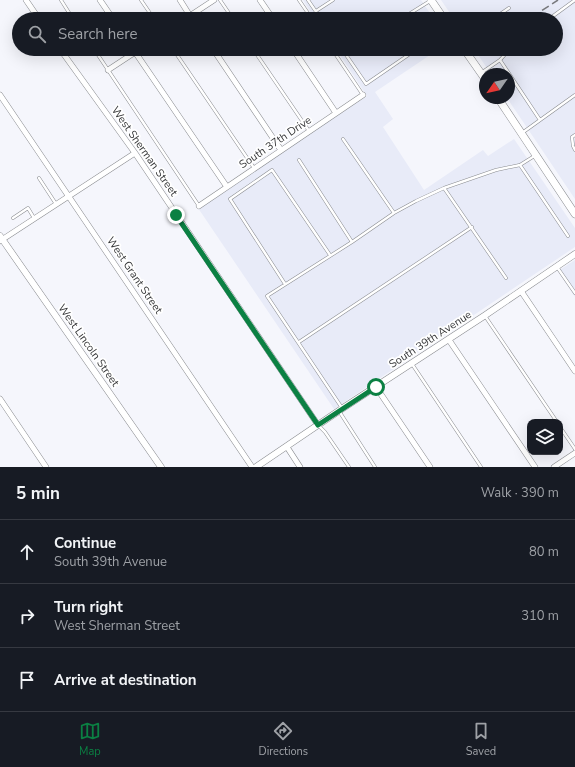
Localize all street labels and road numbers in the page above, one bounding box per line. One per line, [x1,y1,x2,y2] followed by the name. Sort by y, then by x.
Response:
[108,103,181,199] street label: West Sherman Street
[236,113,314,172] street label: South 37th Drive
[103,234,166,317] street label: West Grant Street
[54,301,123,390] street label: West Lincoln Street
[386,307,475,372] street label: South 39th Avenue

